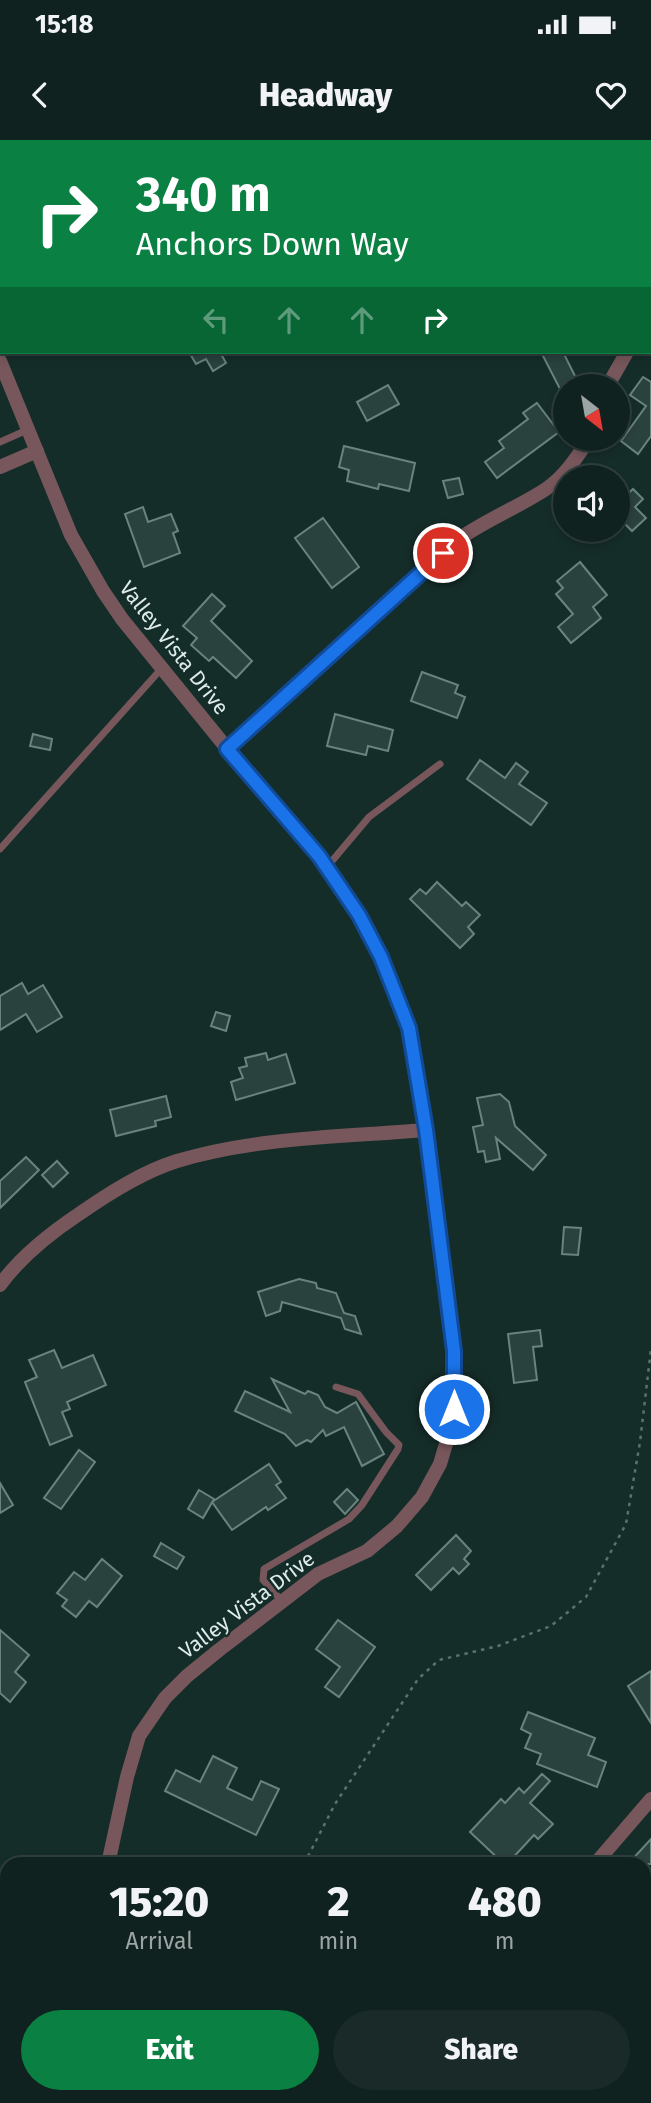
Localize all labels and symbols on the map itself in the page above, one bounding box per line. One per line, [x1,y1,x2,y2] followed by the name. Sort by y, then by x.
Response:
[553,374,630,452] north arrow
[413,523,473,583] pin
[114,576,234,720] street label: Valley Vista Drive
[417,1372,491,1446] position arrow
[174,1546,320,1664] street label: Valley Vista Drive

